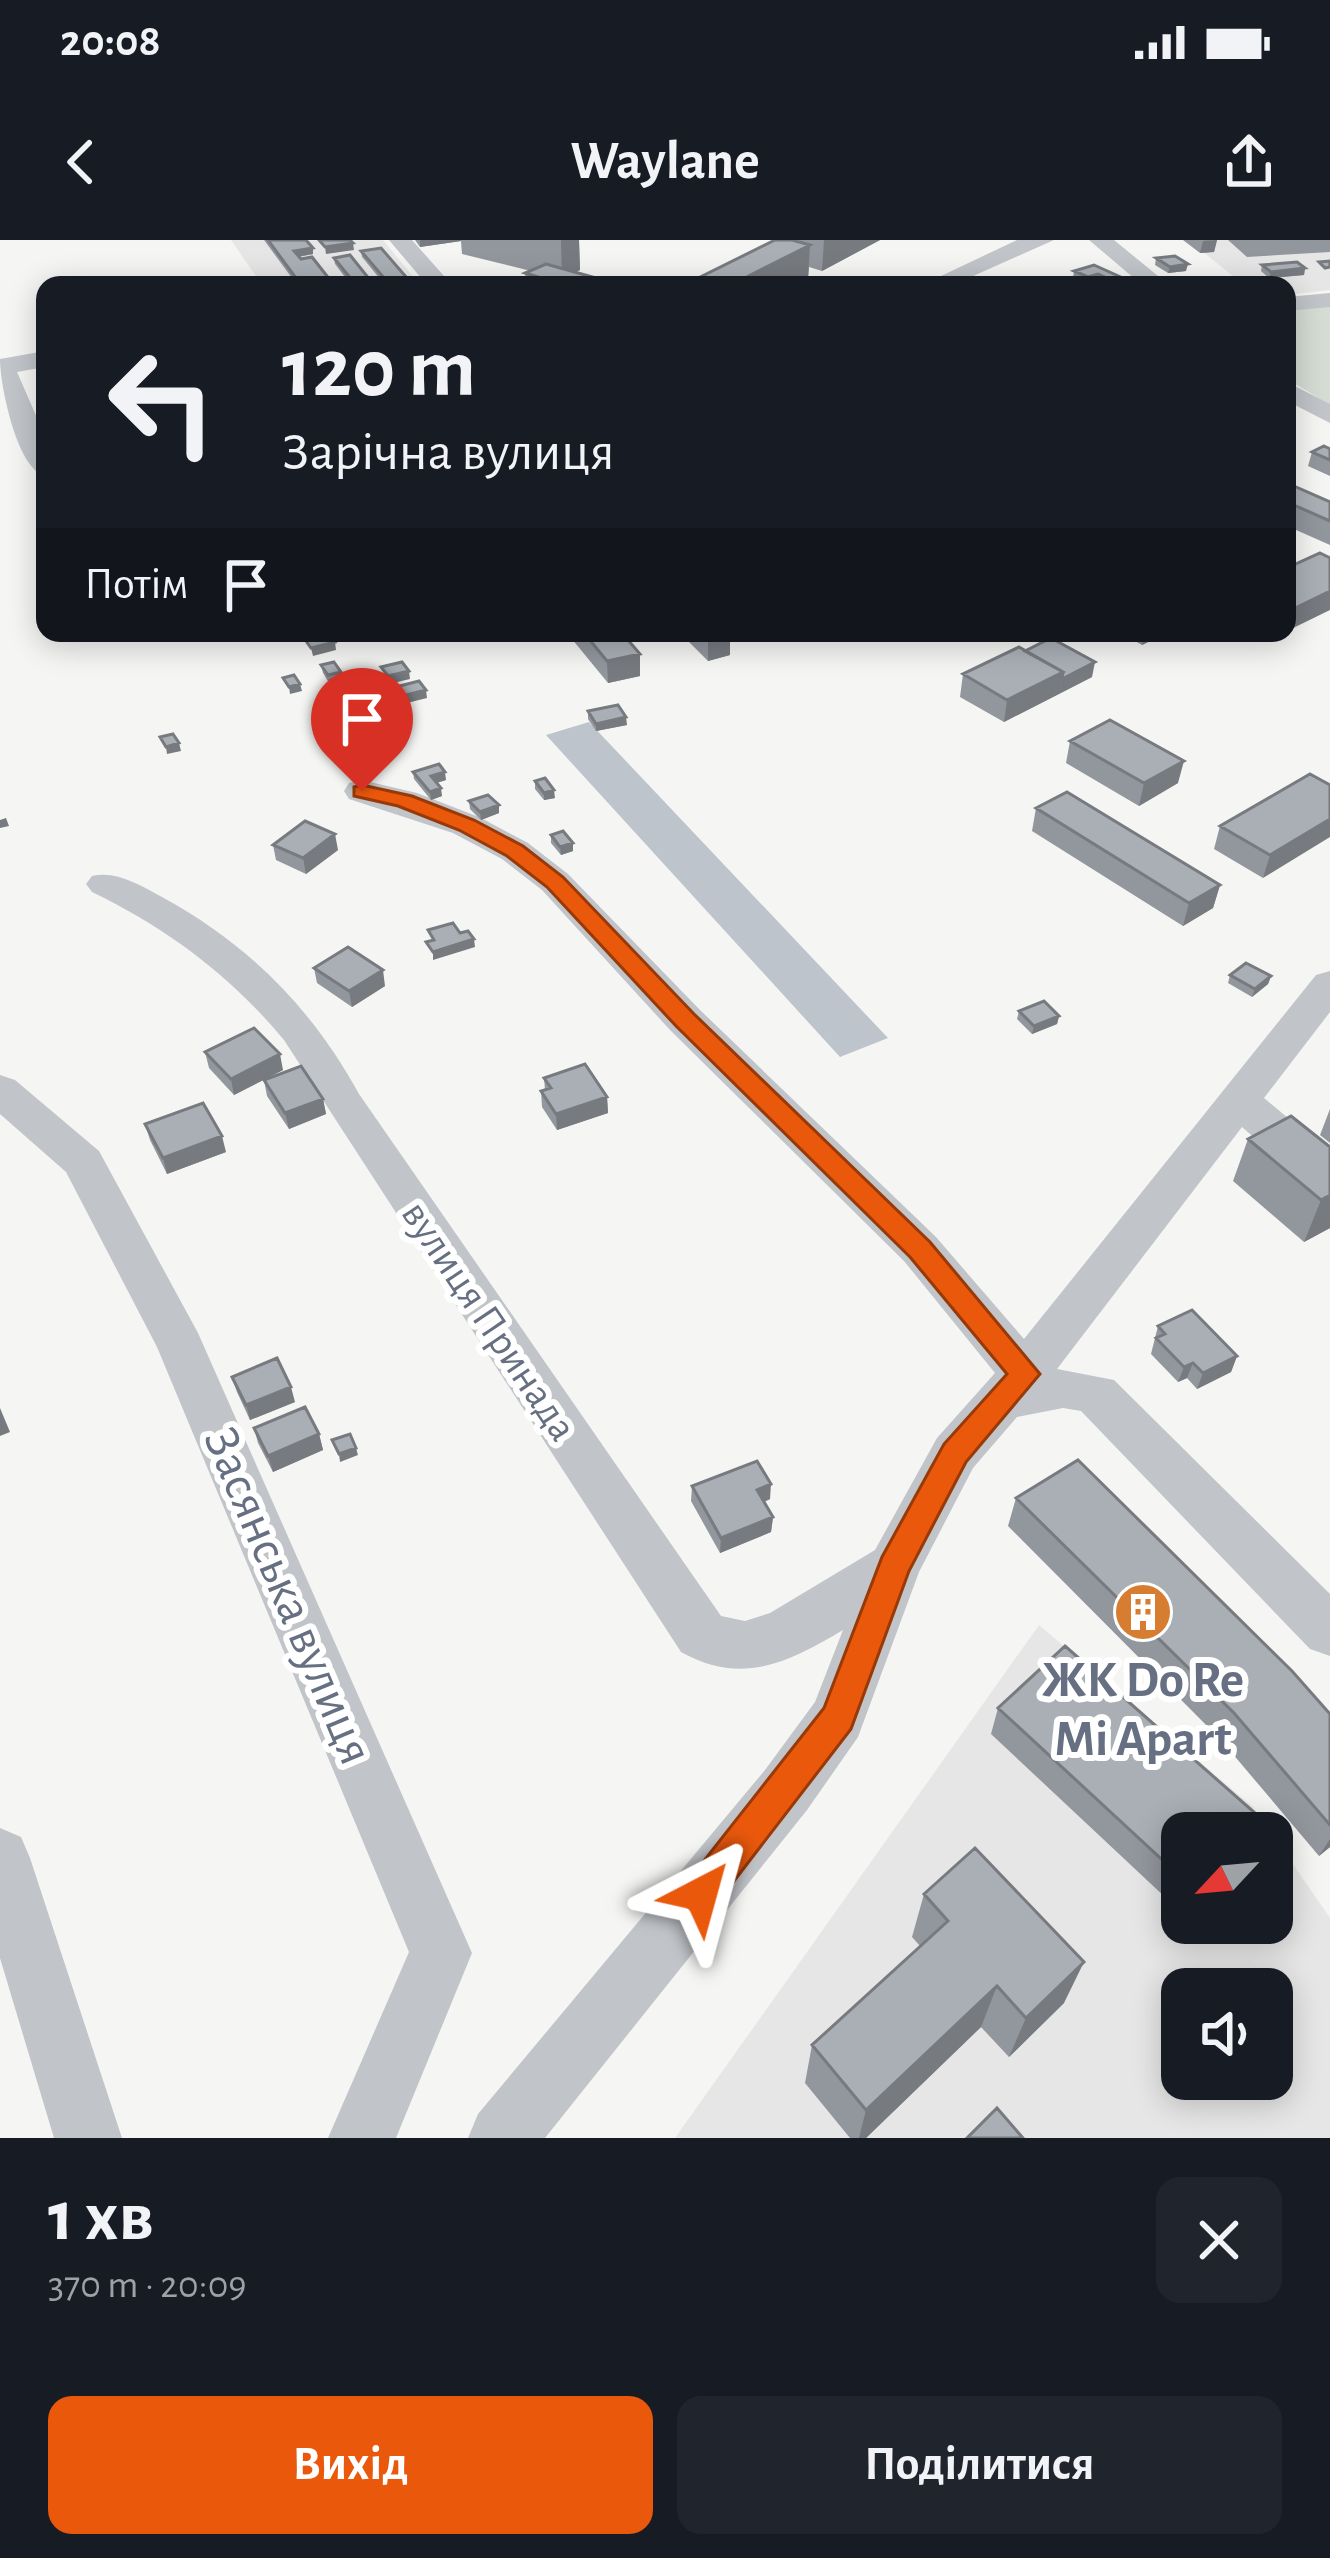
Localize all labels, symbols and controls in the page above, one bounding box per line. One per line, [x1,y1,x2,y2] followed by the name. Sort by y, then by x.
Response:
[60,19,161,64] text: 20:08
[48,129,114,195] icon: back
[1216,129,1282,195] icon: share
[570,135,760,189] text: Waylane
[84,324,240,480] icon: left
[282,328,476,412] text: 120 m
[282,426,615,480] text: Зарічна вулиця
[213,552,279,618] icon: arrive
[84,562,189,607] text: Потім
[311,668,413,791] pin
[329,686,395,752] icon: arrive
[394,1194,584,1448] street label: вулиця Принада
[194,1420,382,1772] street label: Засянська вулиця
[1112,1581,1174,1643] building icon: ЖК Do Re Mi Apart
[1042,1655,1244,1765] place label: ЖК Do Re Mi Apart
[1161,1812,1293,1944] north arrow
[1161,1812,1293,2100] map controls
[638,1831,764,1957] position arrow
[1161,1968,1293,2100] button: sound
[1156,2177,1282,2303] button: close
[48,2181,154,2253] text: 1 хв
[48,2266,247,2305] text: 370 m · 20:09
[48,2396,653,2534] button: Вихід
[677,2396,1282,2534] button: Поділитися

